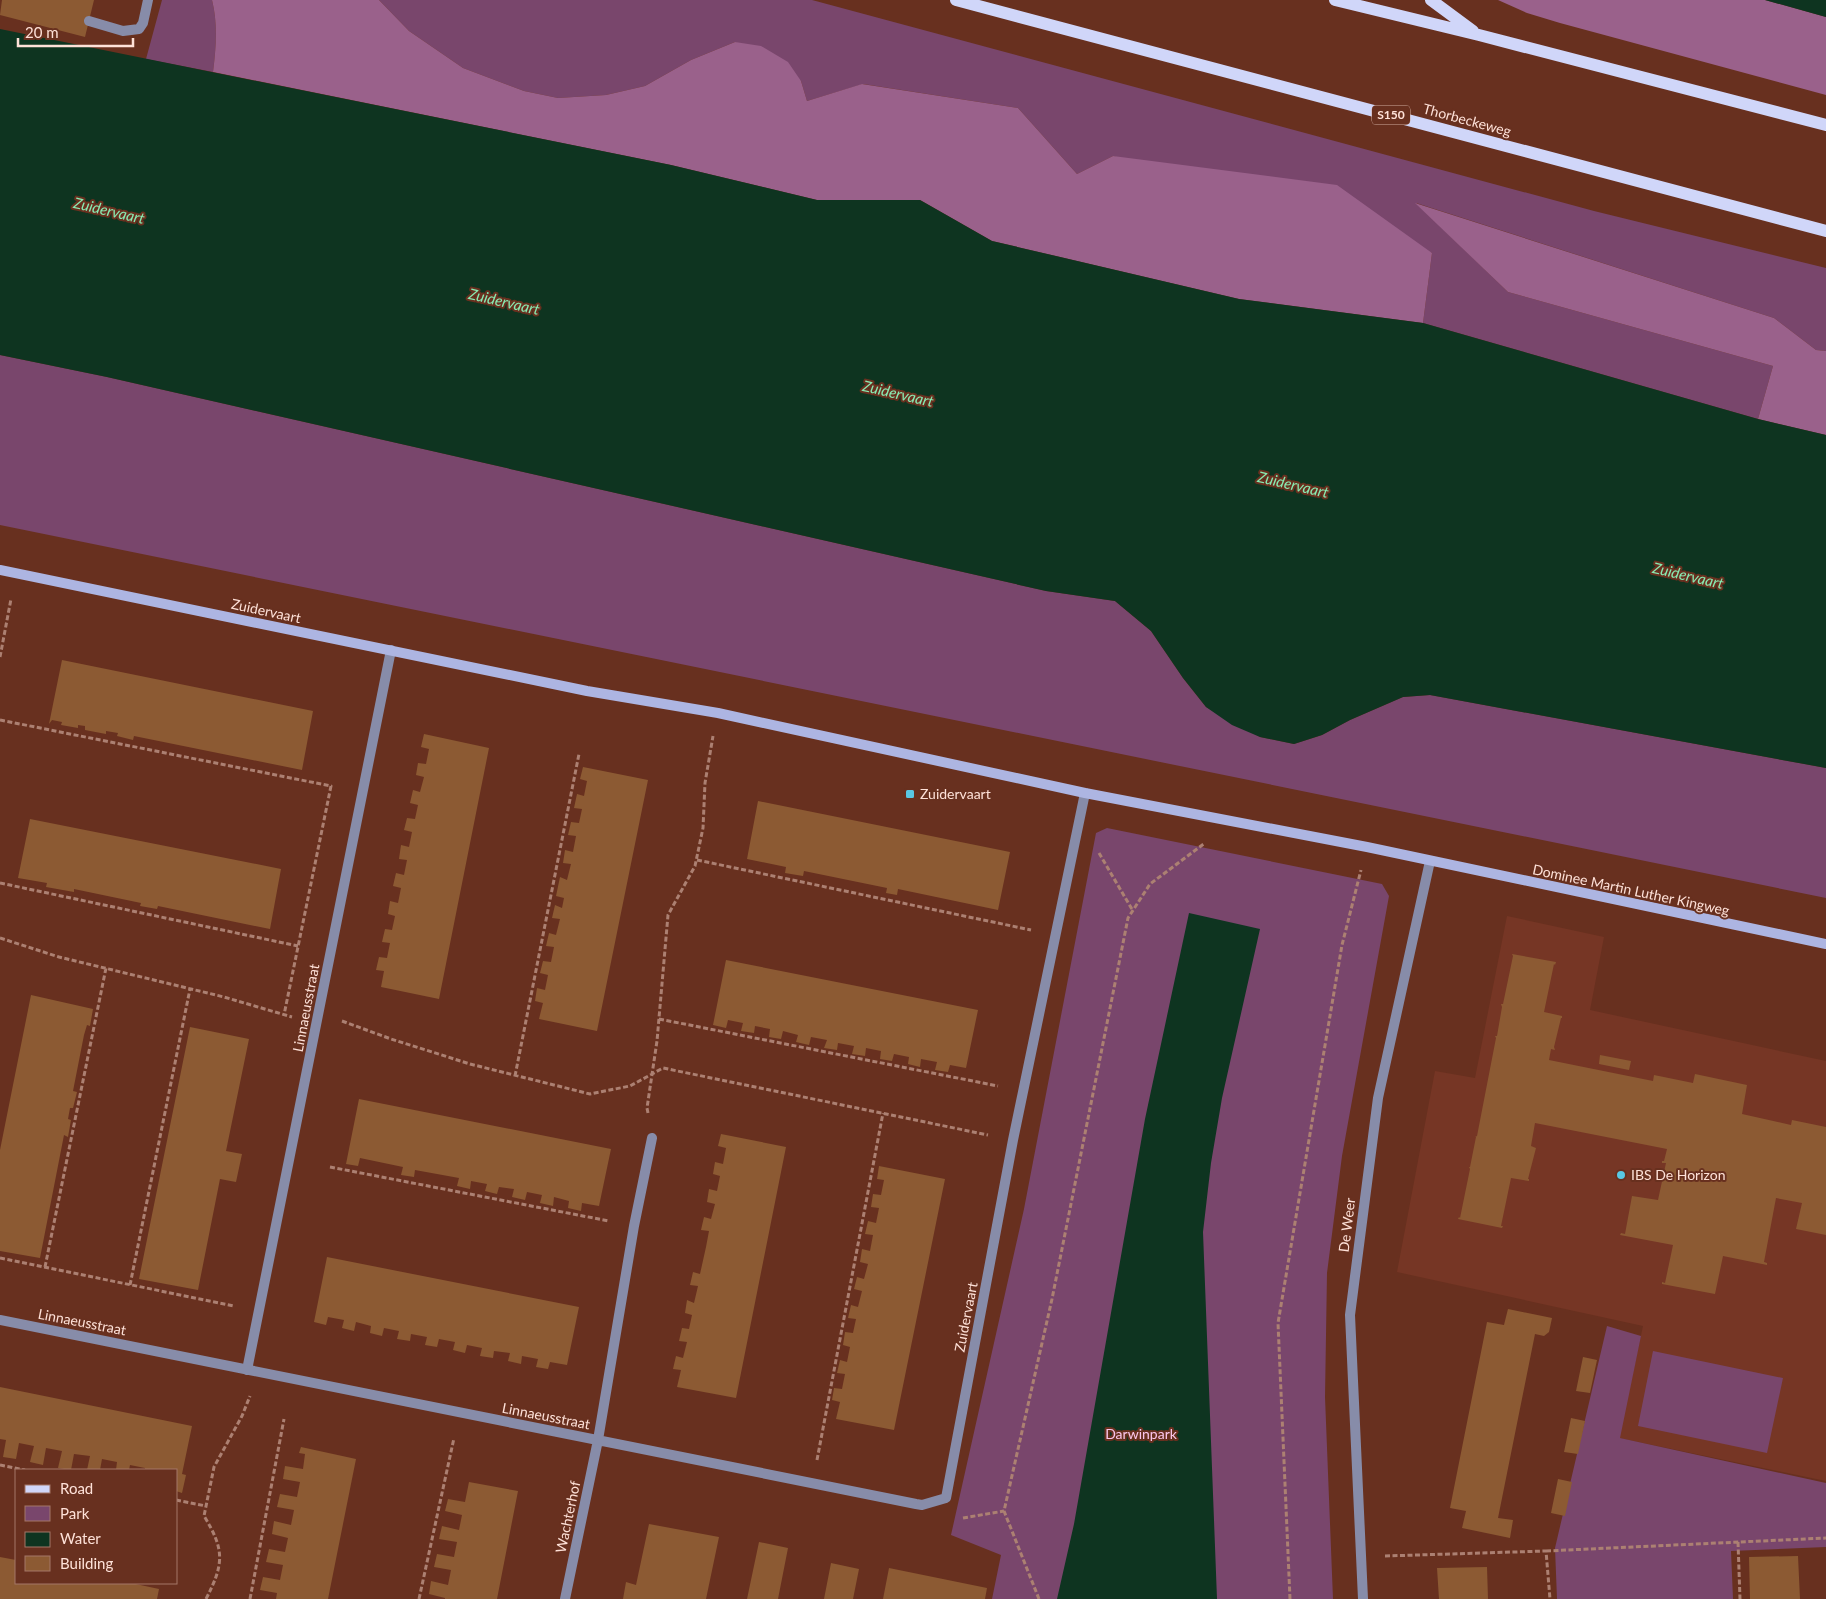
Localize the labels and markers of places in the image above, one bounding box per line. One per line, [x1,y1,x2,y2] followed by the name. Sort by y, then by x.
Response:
[920,785,991,802] place label: Zuidervaart
[904,788,916,800] marker: Zuidervaart
[1631,1166,1726,1183] place label: IBS De Horizon
[1615,1169,1627,1181] marker: IBS De Horizon

